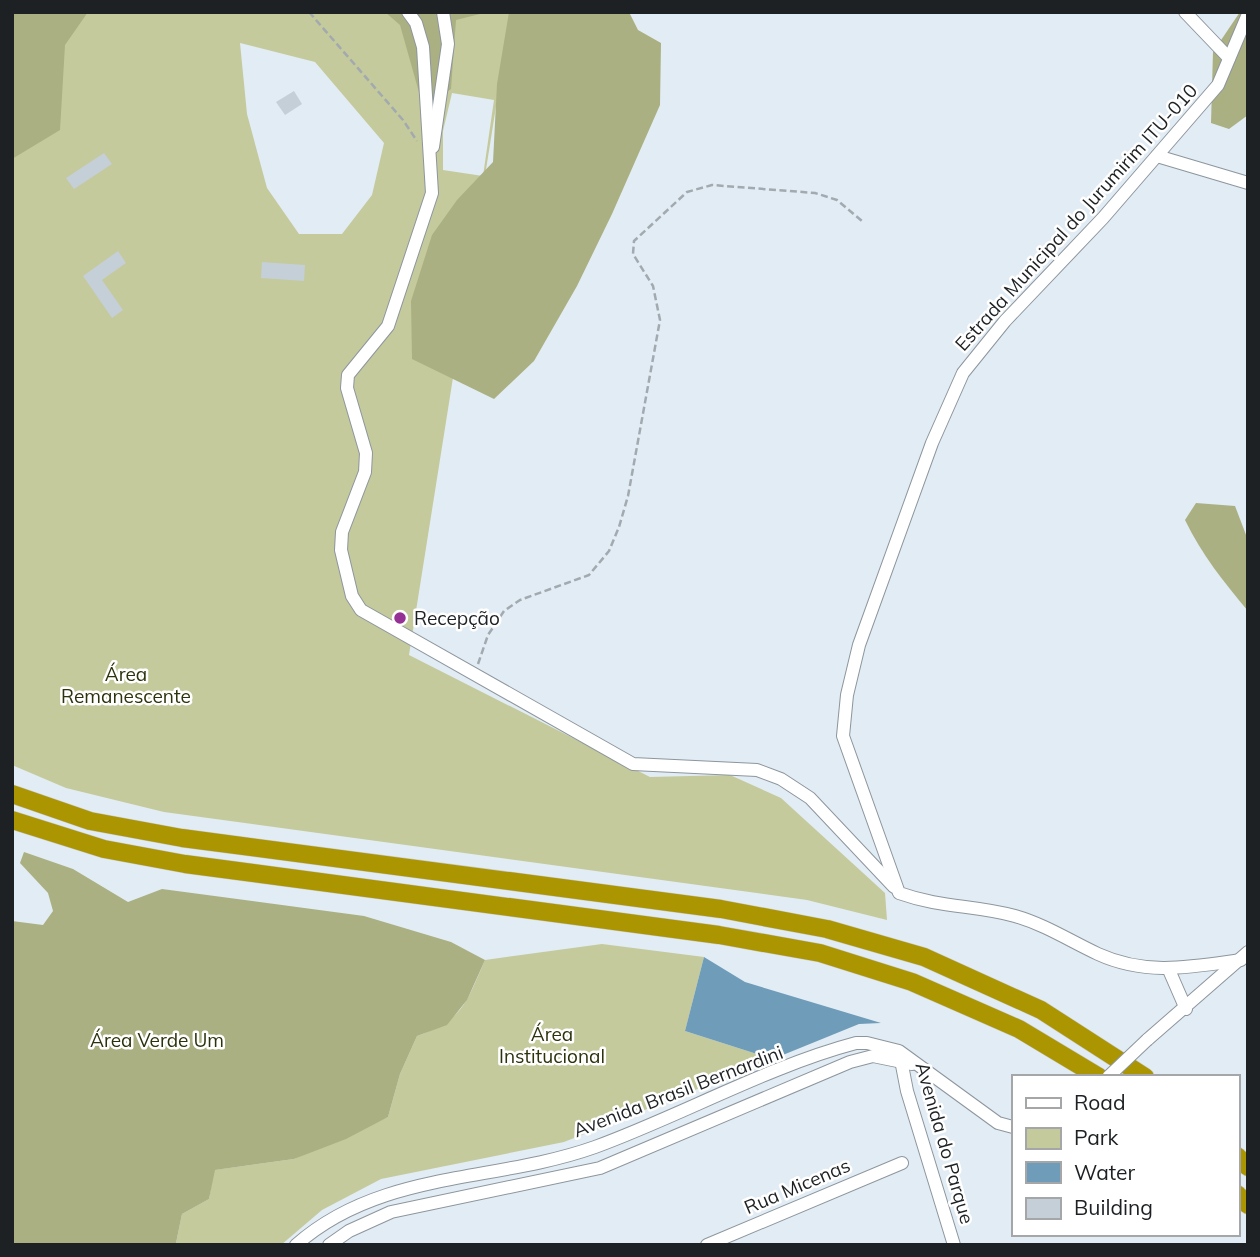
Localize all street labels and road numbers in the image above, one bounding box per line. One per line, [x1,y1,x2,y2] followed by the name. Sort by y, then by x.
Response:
[950,78,1202,356] street label: Estrada Municipal do Jurumirim ITU-010
[570,1040,786,1142] street label: Avenida Brasil Bernardini
[910,1059,980,1227] street label: Avenida do Parque
[740,1153,854,1219] street label: Rua Micenas

